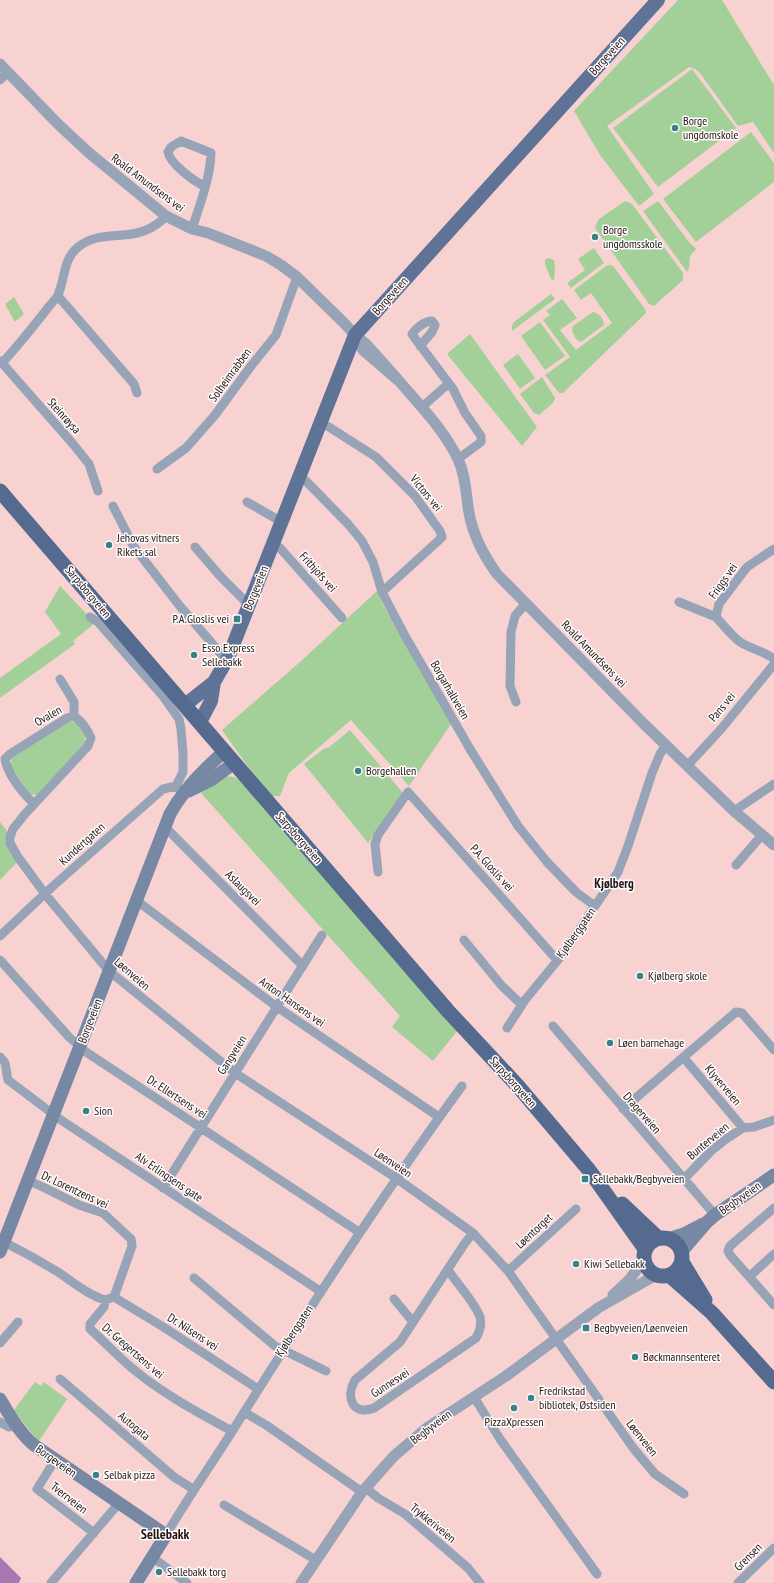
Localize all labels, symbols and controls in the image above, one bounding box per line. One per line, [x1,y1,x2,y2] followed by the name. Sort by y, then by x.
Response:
[585,33,628,78] street label: Borgeveien
[683,113,738,142] place label: Borge ungdomskole
[670,123,680,133] marker: Borge ungdomskole
[109,150,188,215] street label: Roald Amundsens vei
[603,222,662,251] place label: Borge ungdomsskole
[590,232,600,242] marker: Borge ungdomsskole
[368,273,411,318] street label: Borgeveien
[205,345,254,404] street label: Solheimrabben
[44,395,84,437] street label: Steinrøysa
[406,471,446,514] street label: Victors vei
[116,530,179,559] place label: Jehovas vitners Rikets sal
[104,540,114,550] marker: Jehovas vitners Rikets sal
[296,548,340,595] street label: Frithjofs vei
[705,560,740,601] street label: Friggs vei
[62,562,115,621] street label: Sarpsborgveien
[240,563,271,612] street label: Borgeveien
[173,611,229,626] place label: P.A.Gloslis vei
[232,614,242,624] marker: P.A.Gloslis vei
[559,617,630,690] street label: Roald Amundsens vei
[202,640,255,669] place label: Esso Express Sellebakk
[189,650,199,660] marker: Esso Express Sellebakk
[428,658,473,722] street label: Borgarhallveien
[705,689,738,724] street label: Pans vei
[31,702,64,729] street label: Ovalen
[366,763,416,778] place label: Borgehallen
[353,766,363,776] marker: Borgehallen
[273,809,326,867] street label: Sarpsborgveien
[56,819,108,868] street label: Kundertgaten
[467,841,517,894] street label: P.A. Gloslis vei
[222,867,264,909] street label: Aslaugsvei
[594,875,634,892] district label: Kjølberg
[553,904,599,961] street label: Kjølberggaten
[111,954,153,993] street label: Løenveien
[648,968,707,983] place label: Kjølberg skole
[635,971,645,981] marker: Kjølberg skole
[257,973,328,1030] street label: Anton Hansens vei
[74,996,105,1045] street label: Borgeveien
[214,1032,249,1077] street label: Gangveien
[618,1035,684,1050] place label: Løen barnehage
[605,1038,615,1048] marker: Løen barnehage
[486,1053,540,1110] street label: Sarpsborgveien
[702,1061,745,1108] street label: Klyverveien
[144,1072,210,1122] street label: Dr. Ellertsens vei
[620,1089,665,1137] street label: Dragerveien
[94,1103,112,1118] place label: Sion
[81,1106,91,1116] marker: Sion
[684,1119,732,1162] street label: Bunterveien
[372,1145,415,1181] street label: Løenveien
[132,1148,206,1205] street label: Alv Erlingsens gate
[39,1167,111,1212] street label: Dr. Lorentzens vei
[593,1171,684,1186] place label: Sellebakk/Begbyveien
[580,1174,590,1184] marker: Sellebakk/Begbyveien
[716,1178,764,1217] street label: Begbyveien
[512,1209,556,1251] street label: Løentorget
[584,1256,645,1271] place label: Kiwi Sellebakk
[571,1259,581,1269] marker: Kiwi Sellebakk
[271,1302,316,1359] street label: Kjølberggaten
[165,1310,222,1354] street label: Dr. Nilsens vei
[99,1320,167,1382] street label: Dr. Gregertsens vei
[594,1320,688,1335] place label: Begbyveien/Løenveien
[581,1323,591,1333] marker: Begbyveien/Løenveien
[643,1349,721,1364] place label: Bøckmannsenteret
[630,1352,640,1362] marker: Bøckmannsenteret
[368,1365,412,1401] street label: Gunnesvei
[539,1383,615,1412] place label: Fredrikstad bibliotek, Østsiden
[526,1393,536,1403] marker: Fredrikstad bibliotek, Østsiden
[509,1403,519,1413] marker: PizzaXpressen
[407,1406,454,1447] street label: Begbyveien
[115,1408,154,1443] street label: Autogata
[484,1414,544,1429] place label: PizzaXpressen
[623,1416,661,1459] street label: Løenveien
[33,1441,80,1480] street label: Borgeveien
[104,1467,155,1482] place label: Selbak pizza
[91,1470,101,1480] marker: Selbak pizza
[48,1479,91,1517] street label: Tverrveien
[407,1500,459,1546] street label: Trykkeriveien
[141,1525,189,1543] district label: Sellebakk
[730,1539,765,1574] street label: Grensen
[167,1564,226,1579] place label: Sellebakk torg
[154,1567,164,1577] marker: Sellebakk torg

